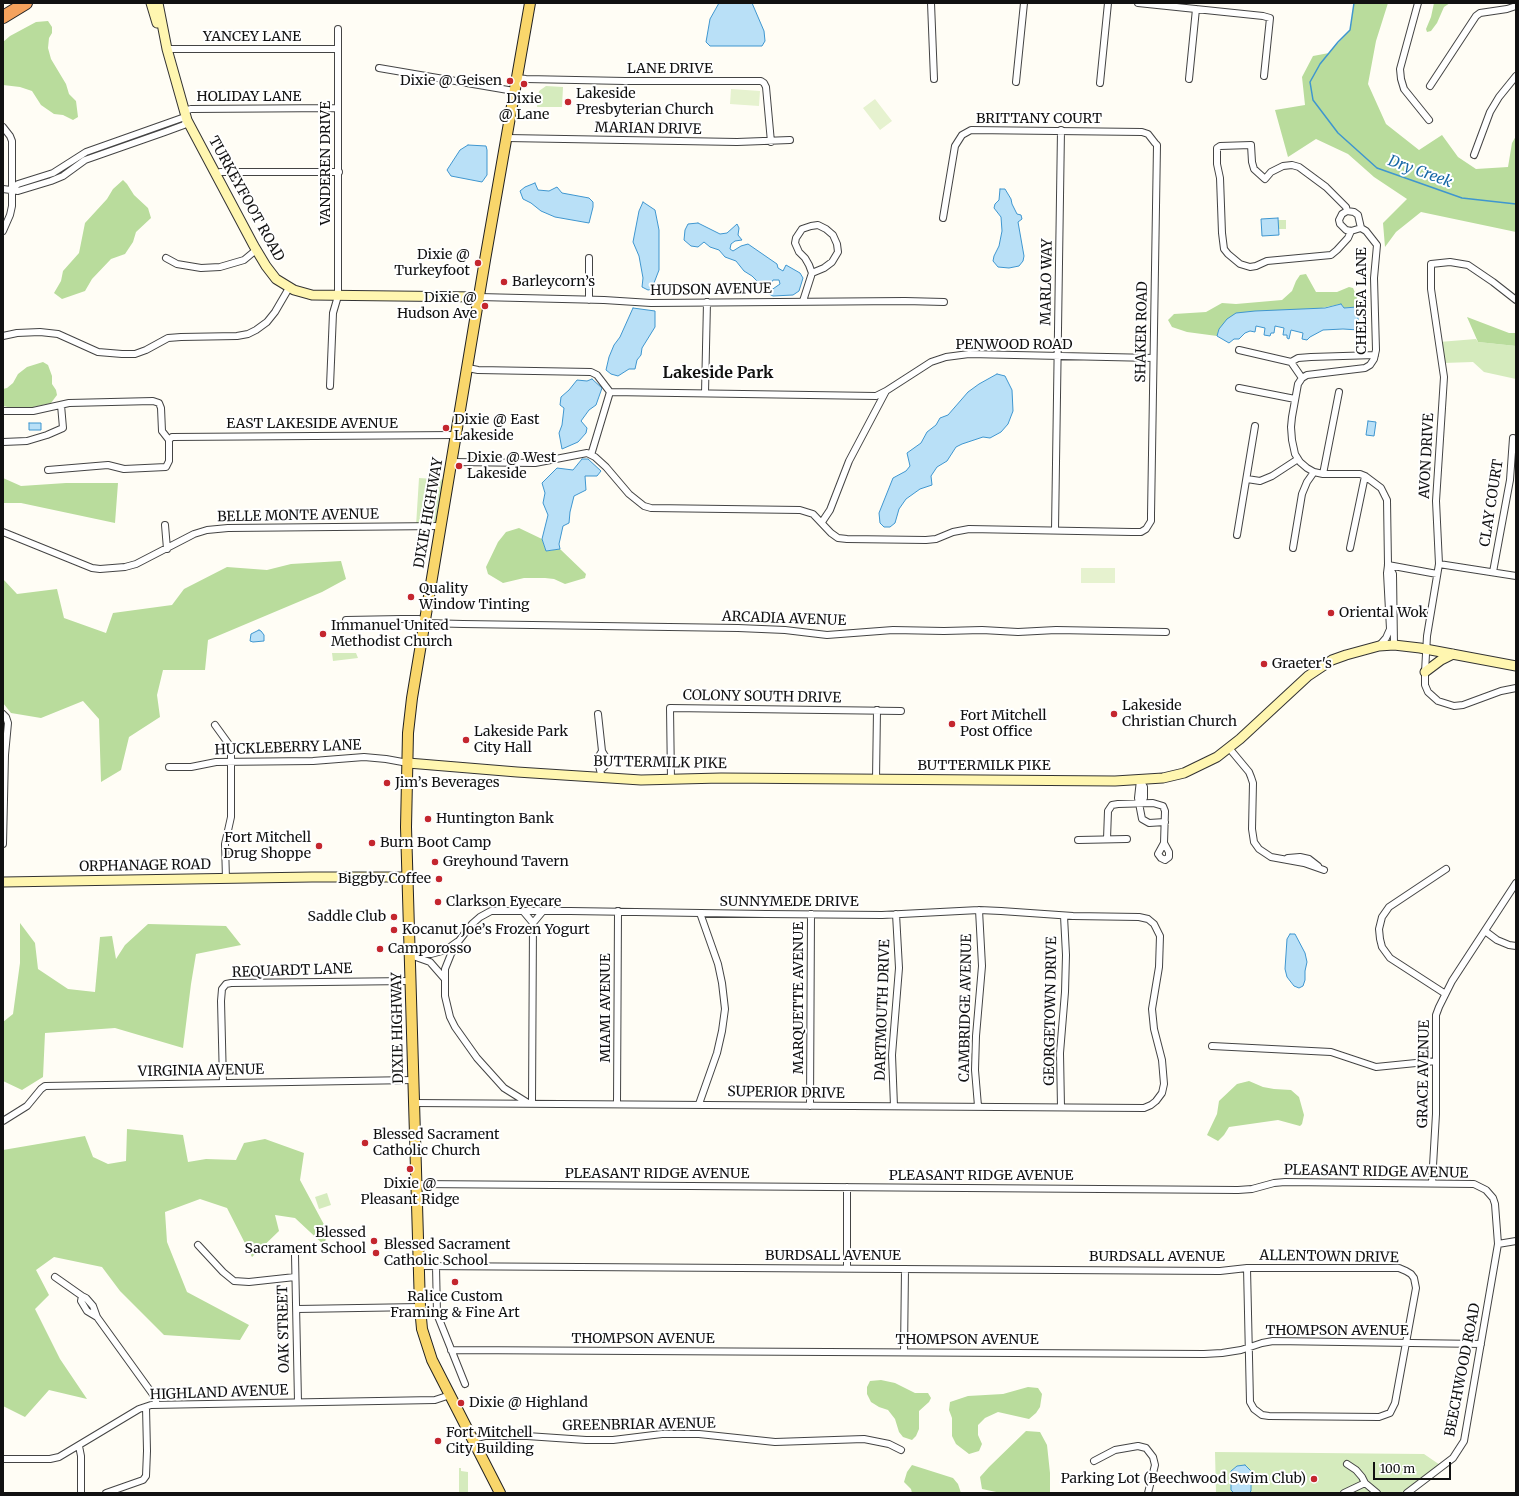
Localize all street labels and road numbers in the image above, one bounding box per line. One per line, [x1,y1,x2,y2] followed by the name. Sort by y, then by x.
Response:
[203,29,301,45] street label: YANCEY LANE
[627,61,713,77] street label: LANE DRIVE
[197,89,301,105] street label: HOLIDAY LANE
[318,101,334,225] street label: VANDEREN DRIVE
[976,111,1102,127] street label: BRITTANY COURT
[594,120,702,138] street label: MARIAN DRIVE
[205,134,287,264] street label: TURKEYFOOT ROAD
[1038,239,1056,325] street label: MARLO WAY
[1354,247,1370,355] street label: CHELSEA LANE
[650,281,772,299] street label: HUDSON AVENUE
[1133,281,1151,383] street label: SHAKER ROAD
[955,337,1073,353] street label: PENWOOD ROAD
[1416,413,1438,499] street label: AVON DRIVE
[226,416,398,432] street label: EAST LAKESIDE AVENUE
[411,457,447,569] street label: DIXIE HIGHWAY
[1477,458,1507,548] street label: CLAY COURT
[217,506,379,526] street label: BELLE MONTE AVENUE
[722,608,846,630] street label: ARCADIA AVENUE
[683,687,841,707] street label: COLONY SOUTH DRIVE
[214,737,362,759] street label: HUCKLEBERRY LANE
[593,753,727,773] street label: BUTTERMILK PIKE
[917,758,1051,774] street label: BUTTERMILK PIKE
[79,856,211,876] street label: ORPHANAGE ROAD
[719,894,859,910] street label: SUNNYMEDE DRIVE
[791,922,807,1074] street label: MARQUETTE AVENUE
[956,934,976,1082] street label: CAMBRIDGE AVENUE
[1041,936,1061,1086] street label: GEORGETOWN DRIVE
[872,939,894,1081] street label: DARTMOUTH DRIVE
[598,953,614,1063] street label: MIAMI AVENUE
[231,961,353,981] street label: REQUARDT LANE
[389,972,407,1084] street label: DIXIE HIGHWAY
[1415,1020,1433,1128] street label: GRACE AVENUE
[138,1062,264,1080] street label: VIRGINIA AVENUE
[727,1084,845,1102] street label: SUPERIOR DRIVE
[1284,1162,1468,1182] street label: PLEASANT RIDGE AVENUE
[565,1166,749,1182] street label: PLEASANT RIDGE AVENUE
[889,1168,1073,1184] street label: PLEASANT RIDGE AVENUE
[1259,1247,1399,1267] street label: ALLENTOWN DRIVE
[765,1248,901,1264] street label: BURDSALL AVENUE
[1089,1249,1225,1265] street label: BURDSALL AVENUE
[275,1285,293,1373] street label: OAK STREET
[1442,1302,1484,1438] street label: BEECHWOOD ROAD
[1265,1323,1409,1339] street label: THOMPSON AVENUE
[571,1331,715,1347] street label: THOMPSON AVENUE
[895,1332,1039,1348] street label: THOMPSON AVENUE
[149,1382,289,1404] street label: HIGHLAND AVENUE
[562,1415,716,1435] street label: GREENBRIAR AVENUE

